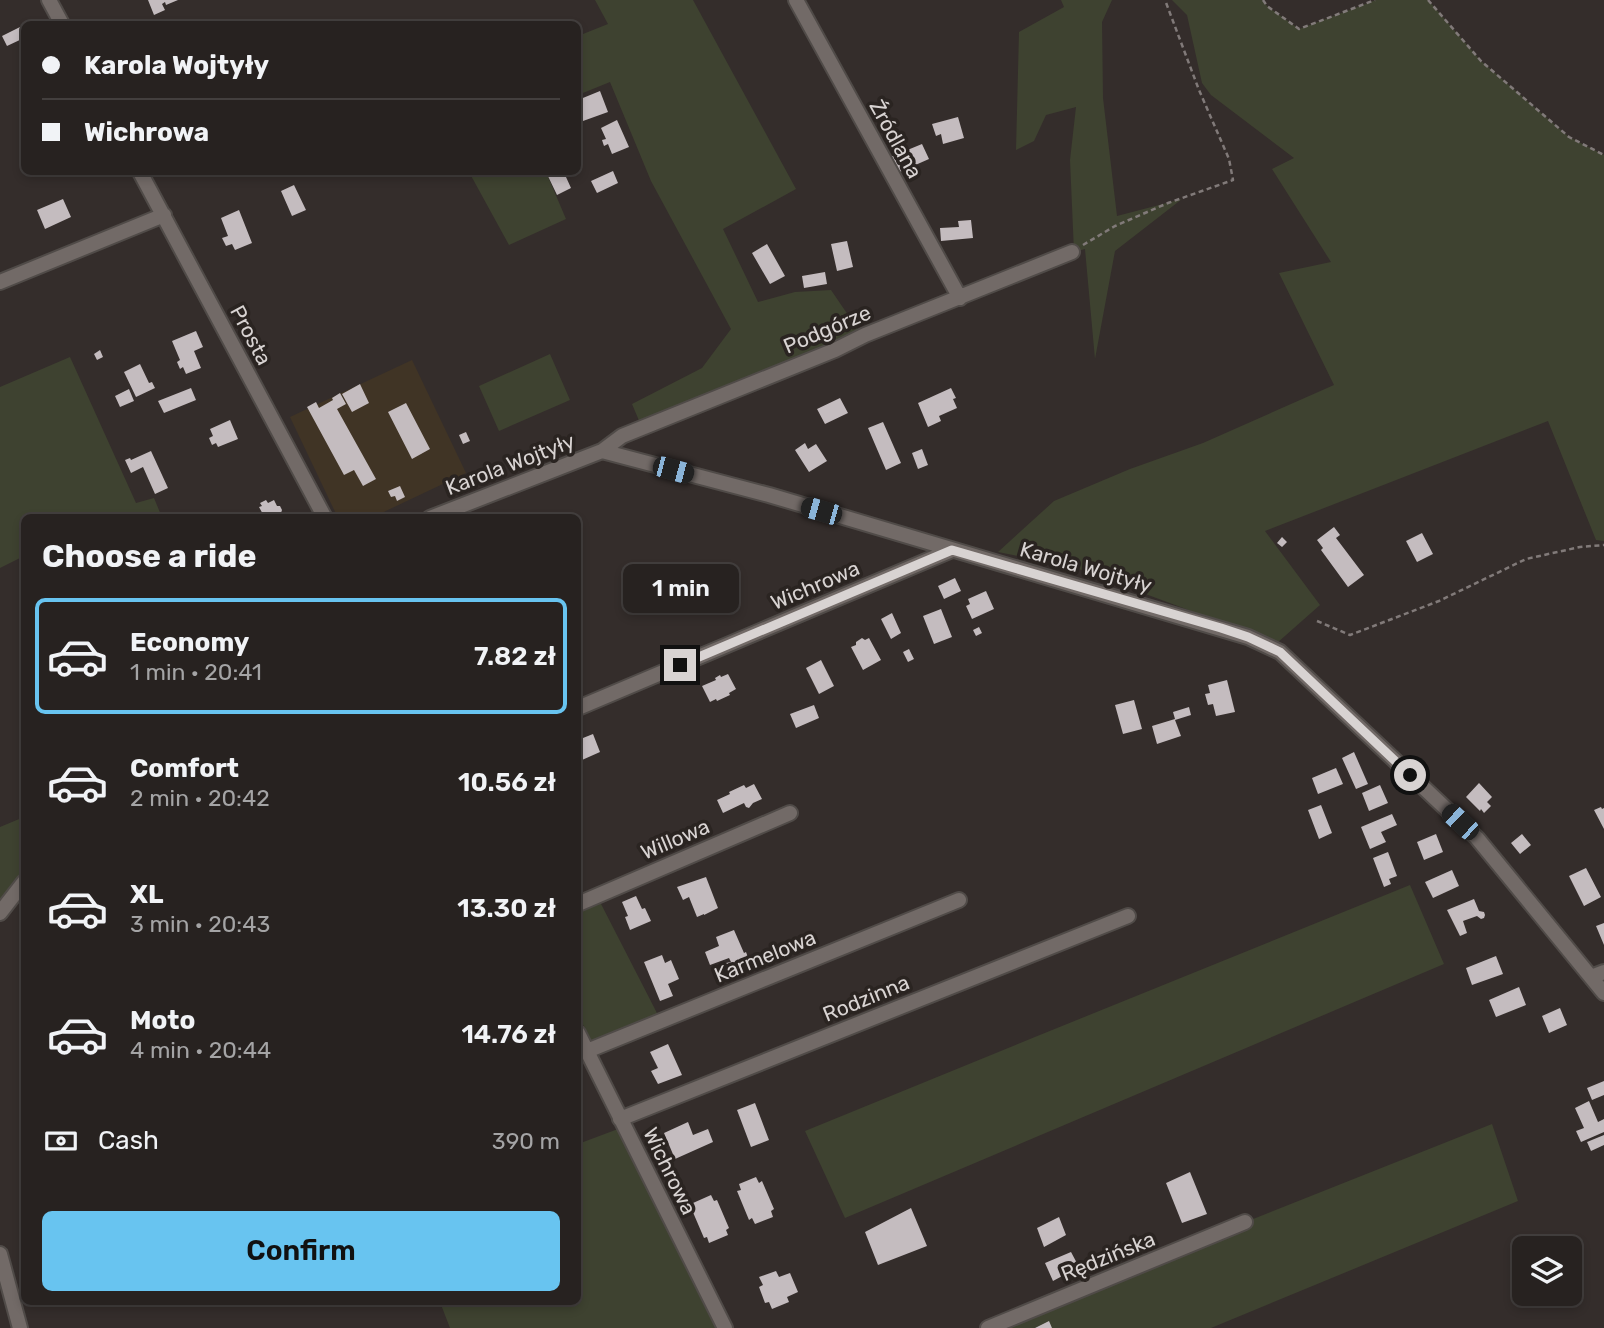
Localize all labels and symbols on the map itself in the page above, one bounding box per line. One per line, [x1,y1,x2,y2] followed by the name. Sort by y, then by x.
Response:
[864,95,928,183] street label: Źródlana
[779,299,875,359] street label: Podgórze
[225,301,277,369] street label: Prosta
[442,428,579,500] street label: Karola Wojtyły
[650,454,697,486] car
[798,495,845,527] car
[1017,536,1155,598] street label: Karola Wojtyły
[767,555,863,615] street label: Wichrowa
[622,564,738,612] callout: 1 min
[664,649,696,681] route end
[1394,759,1426,791] route start
[1438,800,1483,844] car
[637,813,713,865] street label: Willowa
[710,924,820,988] street label: Karmelowa
[819,969,913,1027] street label: Rodzinna
[638,1123,702,1219] street label: Wichrowa
[1057,1226,1159,1286] street label: Rędzińska

